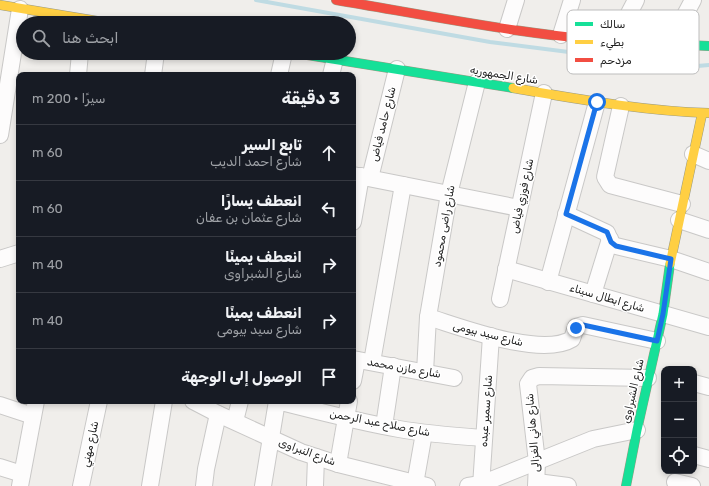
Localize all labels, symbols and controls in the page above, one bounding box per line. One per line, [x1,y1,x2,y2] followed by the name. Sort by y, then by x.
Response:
[567,10,699,74] legend
[16,16,356,60] search box
[600,18,625,31] text: سالك
[30,27,52,49] icon: search
[62,29,119,47] text: ابحث هنا
[600,36,624,51] text: بطيء
[600,54,632,68] text: مزدحم
[469,63,539,89] street label: شارع الجمهوريه
[367,85,401,163] street label: شارع حامد فياض
[281,88,340,108] text: 3 دقيقة
[32,91,106,106] text: سيرًا · 200 m
[588,93,606,111] route start
[242,136,302,154] text: تابع السير
[318,142,340,164] icon: ahead
[32,145,63,160] text: 60 m
[210,154,302,169] text: شارع احمد الديب
[508,157,538,235] street label: شارع فوزي فياض
[430,184,460,268] street label: شارع راضى محمود
[221,192,302,210] text: انعطف يسارًا
[318,198,340,220] icon: left
[32,201,63,216] text: 60 m
[196,210,302,225] text: شارع عثمان بن عفان
[225,248,302,266] text: انعطف يمينًا
[318,254,340,276] icon: right
[32,257,63,272] text: 40 m
[224,266,302,281] text: شارع الشبراوى
[567,281,646,317] street label: شارع ابطال سيناء
[225,304,302,322] text: انعطف يمينًا
[318,310,340,332] icon: right
[32,313,63,328] text: 40 m
[451,319,525,351] street label: شارع سيد بيومى
[567,319,585,337] route end
[217,322,302,337] text: شارع سيد بيومى
[366,355,442,383] street label: شارع مازن محمد
[619,357,649,425] street label: شارع الشبراوى
[318,366,340,388] icon: arrive
[661,366,697,474] map controls
[661,366,697,402] button: +
[181,368,302,386] text: الوصول إلى الوجهة
[477,374,497,448] street label: شارع سمير عبده
[523,393,545,473] street label: شارع هاني الغزالى
[661,402,697,438] button: −
[328,407,431,441] street label: شارع صلاح عبد الرحمن
[79,420,103,469] street label: شارع مهني
[276,436,337,470] street label: شارع النبراوى
[661,438,697,474] button: locate

